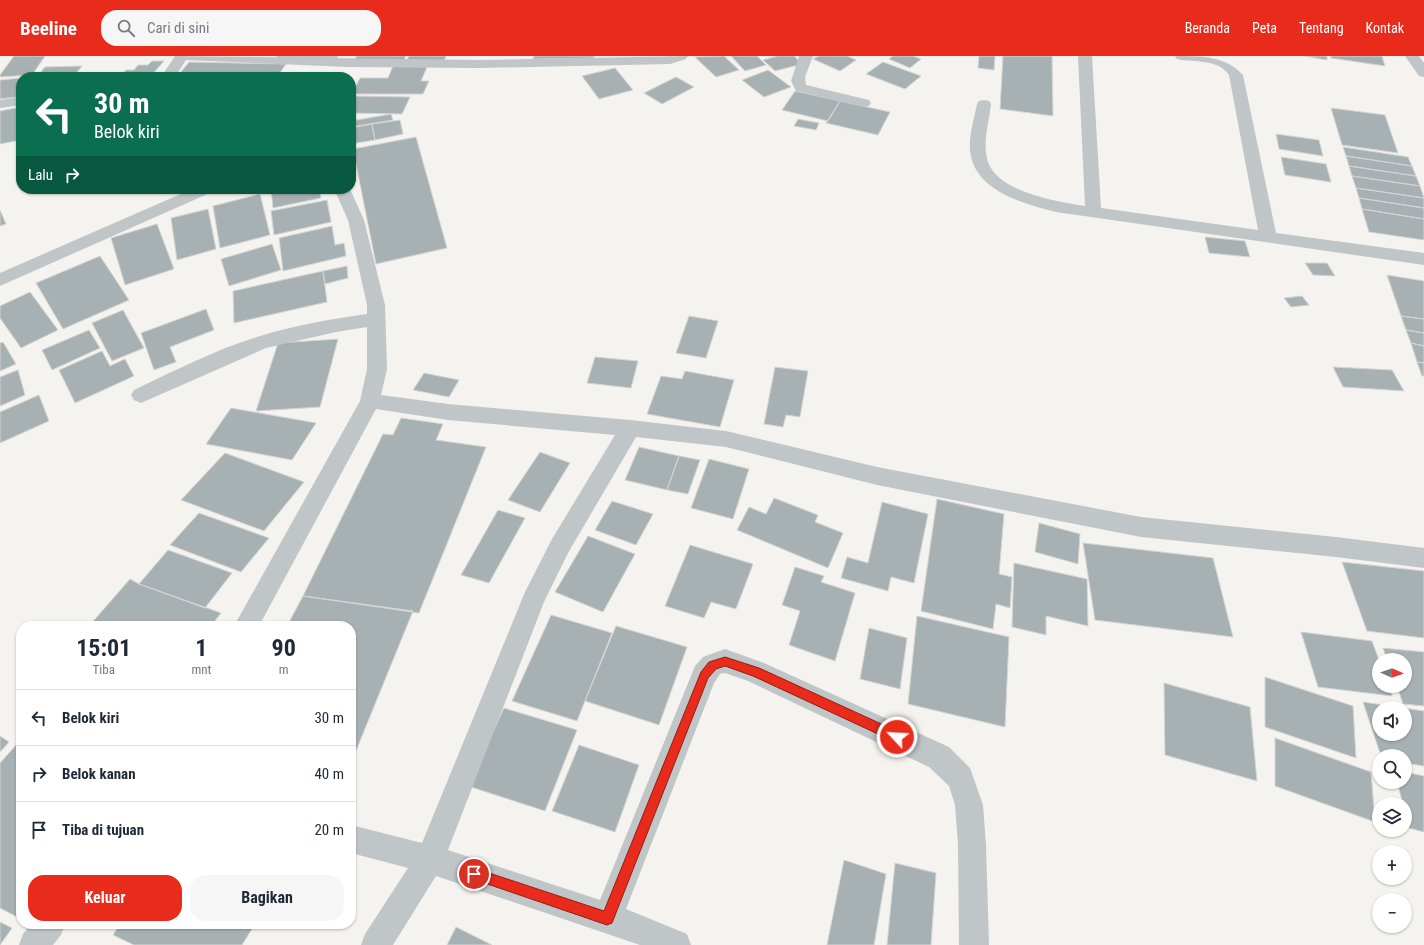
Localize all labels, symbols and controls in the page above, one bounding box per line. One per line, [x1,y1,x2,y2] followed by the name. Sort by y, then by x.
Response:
[101,10,381,46] search box
[20,17,77,40] text: Beeline
[115,17,137,39] icon: search
[147,19,209,37] text: Cari di sini
[1185,20,1230,36] text: Beranda
[1252,20,1277,36] text: Peta
[1299,20,1344,36] text: Tentang
[1366,20,1404,36] text: Kontak
[94,87,150,120] text: 30 m
[28,88,80,140] icon: left
[94,121,160,142] text: Belok kiri
[61,164,83,186] icon: right
[28,166,53,184] text: Lalu
[76,634,131,662] text: 15:01
[195,634,207,662] text: 1
[272,634,296,662] text: 90
[1372,653,1412,693] north arrow
[1372,653,1412,933] map controls
[93,662,115,677] text: Tiba
[191,662,211,677] text: mnt
[279,662,289,677] text: m
[1372,701,1412,741] button: sound
[28,707,50,729] icon: left
[62,709,119,727] text: Belok kiri
[314,709,344,727] text: 30 m
[876,716,918,758] position arrow
[1372,749,1412,789] button: search
[28,763,50,785] icon: right
[62,765,136,783] text: Belok kanan
[314,765,344,783] text: 40 m
[1372,797,1412,837] button: layers
[28,819,50,841] icon: arrive
[62,821,144,839] text: Tiba di tujuan
[314,821,344,839] text: 20 m
[1372,845,1412,885] button: +
[457,857,491,891] pin
[463,863,485,885] icon: arrive
[28,875,182,921] button: Keluar
[190,875,344,921] button: Bagikan
[1372,893,1412,933] button: −

